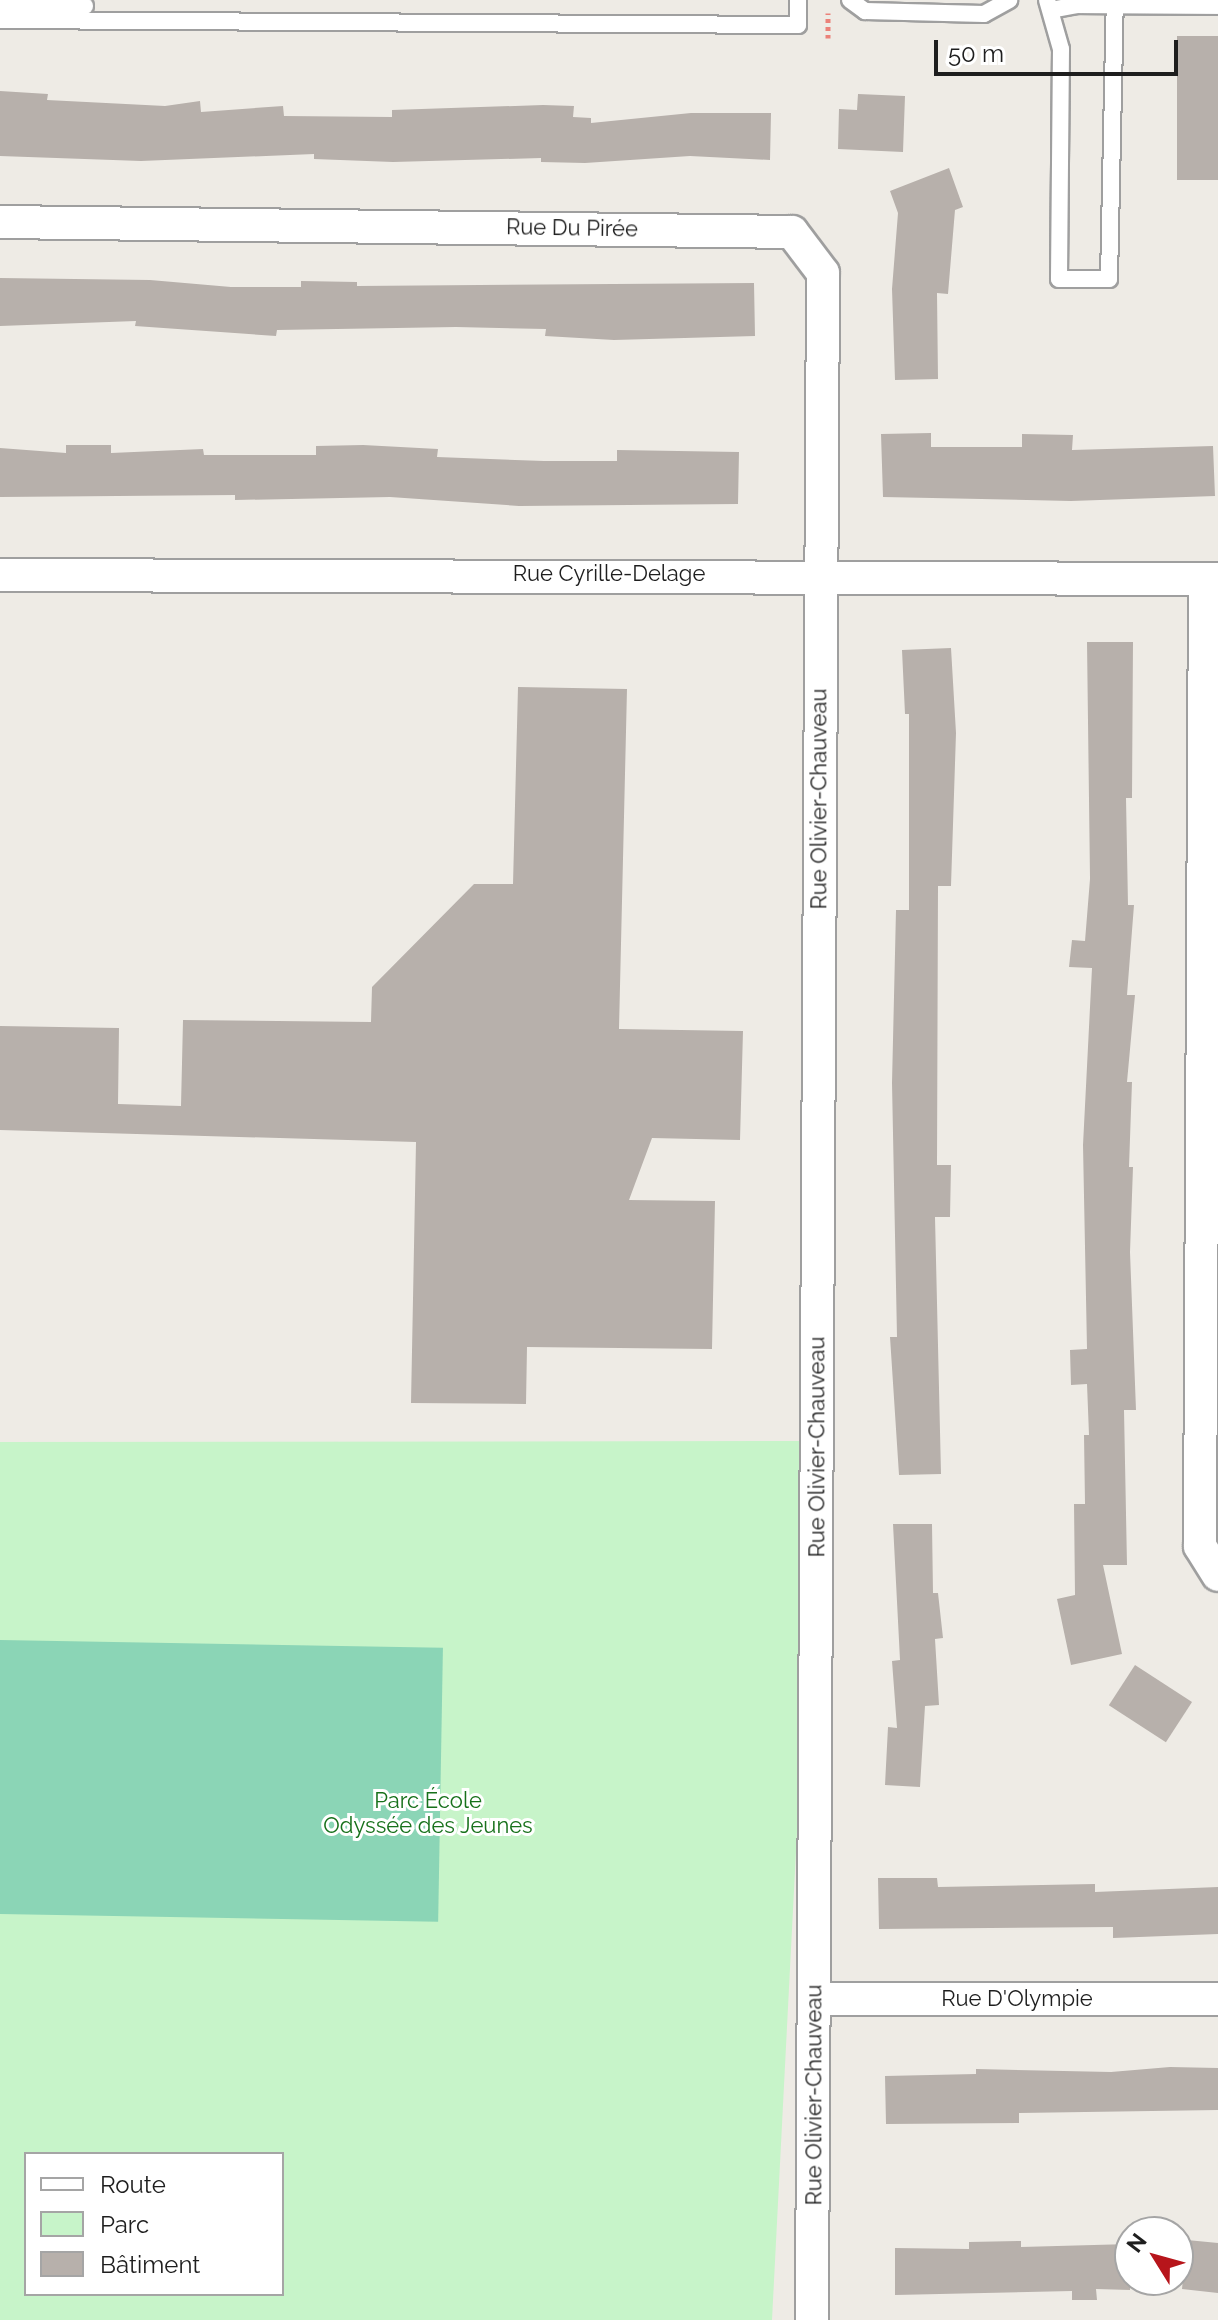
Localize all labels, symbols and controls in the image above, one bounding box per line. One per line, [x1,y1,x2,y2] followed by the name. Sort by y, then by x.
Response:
[938,24,1182,74] scale bar
[948,39,1004,68] text: 50 m
[506,214,638,242] street label: Rue Du Pirée
[513,561,705,587] street label: Rue Cyrille-Delage
[806,688,832,910] street label: Rue Olivier-Chauveau
[804,1336,830,1558] street label: Rue Olivier-Chauveau
[323,1787,533,1838] park label: Parc École Odyssée des Jeunes
[801,1984,827,2206] street label: Rue Olivier-Chauveau
[941,1986,1093,2012] street label: Rue D'Olympie
[24,2152,284,2296] legend
[100,2170,166,2199] text: Route
[100,2210,149,2239] text: Parc
[1114,2216,1194,2296] north arrow
[1121,2228,1152,2257] text: N
[100,2250,200,2279] text: Bâtiment

